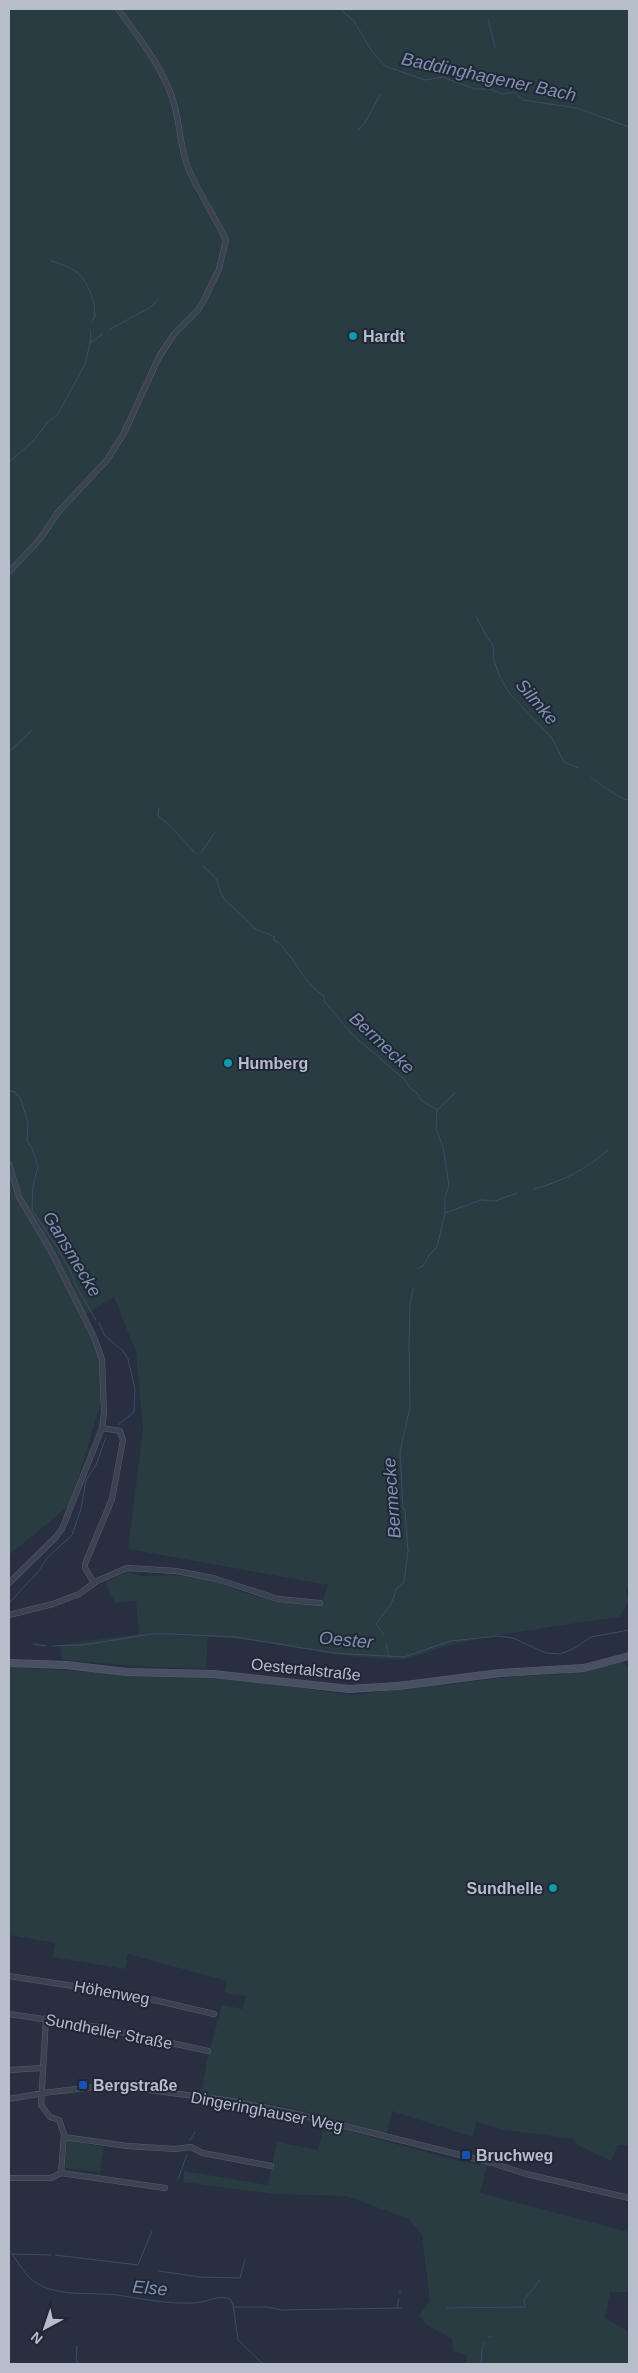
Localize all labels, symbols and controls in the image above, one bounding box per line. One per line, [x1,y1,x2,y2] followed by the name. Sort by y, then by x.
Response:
[400,49,578,105] water label: Baddinghagener Bach
[363,328,405,345] place label: Hardt
[347,330,359,342] marker: Hardt
[512,675,562,729] water label: Silmke
[346,1008,418,1078] water label: Bermecke
[238,1055,308,1072] place label: Humberg
[222,1057,234,1069] marker: Humberg
[39,1208,105,1300] water label: Gansmecke
[379,1457,405,1539] water label: Bermecke
[318,1628,375,1652] water label: Oester
[250,1655,362,1684] street label: Oestertalstraße
[467,1880,543,1897] place label: Sundhelle
[547,1882,559,1894] marker: Sundhelle
[73,1977,151,2008] street label: Höhenweg
[44,2011,174,2052] street label: Sundheller Straße
[93,2077,178,2094] place label: Bergstraße
[77,2079,89,2091] marker: Bergstraße
[189,2088,344,2135] street label: Dingeringhauser Weg
[476,2147,553,2164] place label: Bruchweg
[460,2149,472,2161] marker: Bruchweg
[132,2277,168,2299] water label: Else
[20,2303,70,2353] north arrow
[28,2329,46,2347] text: N

